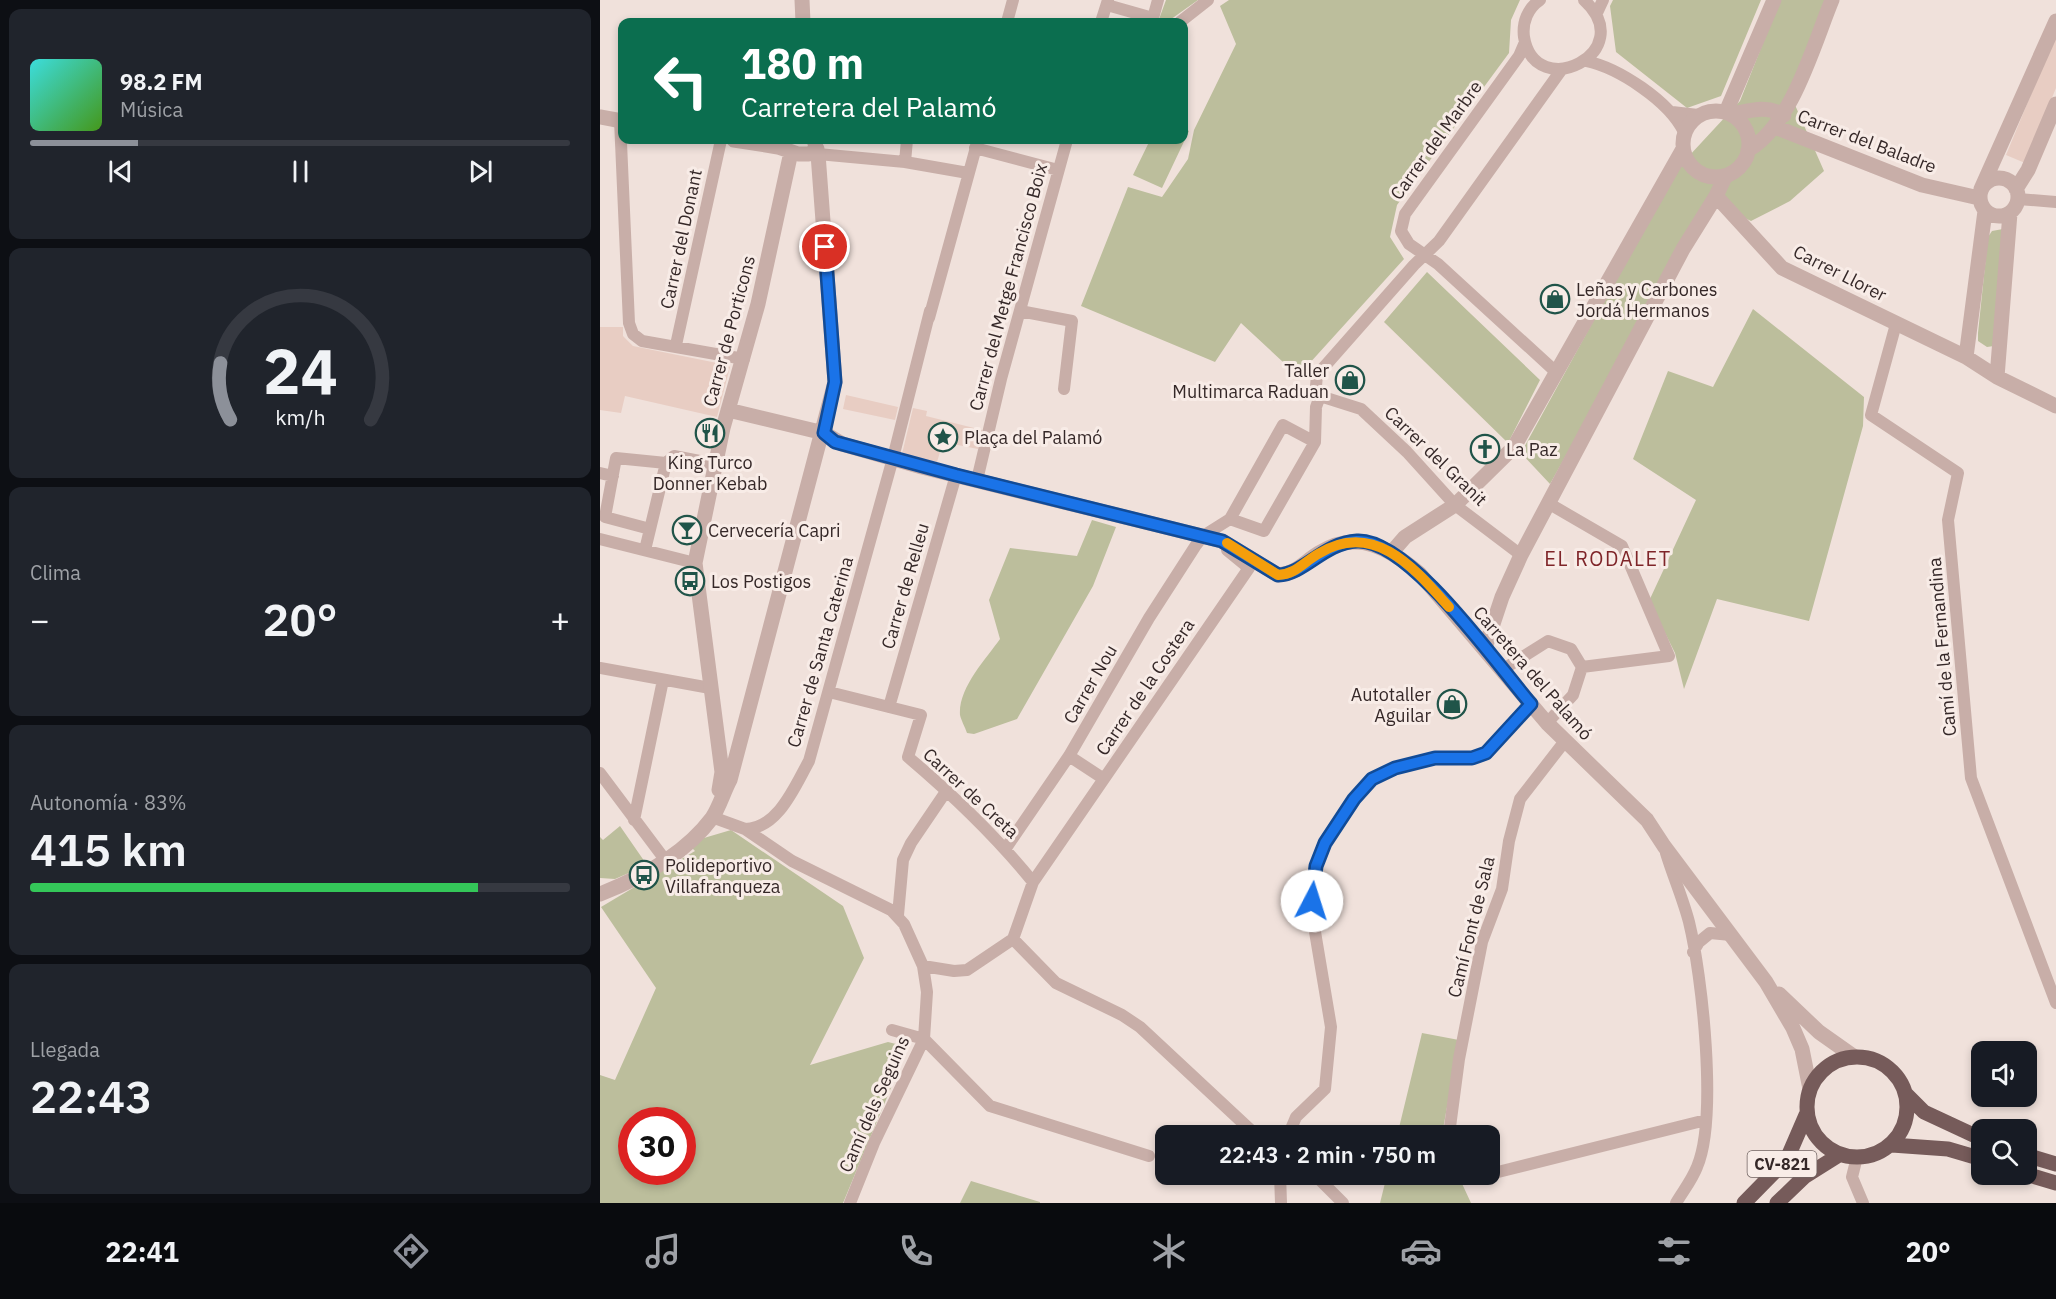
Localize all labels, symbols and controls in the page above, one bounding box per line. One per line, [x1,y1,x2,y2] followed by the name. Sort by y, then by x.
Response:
[741,36,864,91] text: 180 m
[642,42,720,120] icon: left
[120,67,203,96] text: 98.2 FM
[1385,76,1487,204] street label: Carrer del Marbre
[741,89,997,124] text: Carretera del Palamó
[120,96,183,123] text: Música
[1794,104,1940,178] street label: Carrer del Baladre
[104,155,137,188] icon: previous
[284,155,317,188] icon: pause
[464,155,497,188] icon: next
[964,161,1052,413] street label: Carrer del Metge Francisco Boix
[655,167,707,311] street label: Carrer del Donant
[799,221,850,272] pin
[808,230,841,263] icon: arrive
[1789,240,1891,306] street label: Carrer Llorer
[698,253,760,409] street label: Carrer de Porticons
[1576,278,1718,322] place label: Leñas y Carbones Jordá Hermanos
[1539,283,1571,315] shop icon: Leñas y Carbones Jordá Hermanos
[263,330,337,411] text: 24
[1172,359,1329,403] place label: Taller Multimarca Raduan
[1334,364,1366,396] shop icon: Taller Multimarca Raduan
[1380,401,1492,511] street label: Carrer del Granit
[275,403,325,431] text: km/h
[694,417,726,449] restaurant icon: King Turco Donner Kebab
[927,421,959,453] place icon: Plaça del Palamó
[964,426,1102,449] place label: Plaça del Palamó
[1469,433,1501,465] church icon: La Paz
[1506,438,1558,461] place label: La Paz
[653,451,767,495] place label: King Turco Donner Kebab
[671,514,703,546] bar icon: Cervecería Capri
[708,519,841,542] place label: Cervecería Capri
[876,520,934,652] street label: Carrer de Relleu
[1544,545,1672,572] district label: EL RODALET
[782,554,858,750] street label: Carrer de Santa Caterina
[1923,556,1961,737] street label: Camí de la Fernandina
[30,559,81,586] text: Clima
[674,565,706,597] bus stop icon: Los Postigos
[711,570,811,593] place label: Los Postigos
[262,590,338,648] text: 20°
[30,598,50,641] text: −
[550,598,570,641] text: +
[1468,601,1598,745] street label: Carretera del Palamó
[1091,614,1200,760] street label: Carrer de la Costera
[1058,640,1122,728] street label: Carrer Nou
[1351,683,1431,727] place label: Autotaller Aguilar
[1436,688,1468,720] shop icon: Autotaller Aguilar
[918,743,1024,844] street label: Carrer de Creta
[30,789,187,816] text: Autonomía · 83%
[30,820,187,878] text: 415 km
[665,854,781,898] place label: Polideportivo Villafranqueza
[1442,854,1500,1000] street label: Camí Font de Sala
[628,859,660,891] bus stop icon: Polideportivo Villafranqueza
[1280,869,1344,933] position arrow
[834,1032,914,1176] street label: Camí dels Seguins
[30,1036,100,1063] text: Llegada
[1971,1041,2037,1185] map controls
[1971,1041,2037,1107] button: sound
[30,1067,152,1125] text: 22:43
[618,1107,696,1185] speed limit sign: 30
[1971,1119,2037,1185] button: search
[1219,1140,1436,1169] text: 22:43 · 2 min · 750 m
[1748,1151,1816,1177] road number: CV-821
[390,1230,432,1272] icon: directions
[642,1230,684,1272] icon: music
[895,1230,937,1272] icon: phone
[1148,1230,1190,1272] icon: climate
[1400,1230,1442,1272] icon: car
[1653,1230,1695,1272] icon: filters
[105,1234,179,1269] text: 22:41
[1906,1234,1951,1269] text: 20°

